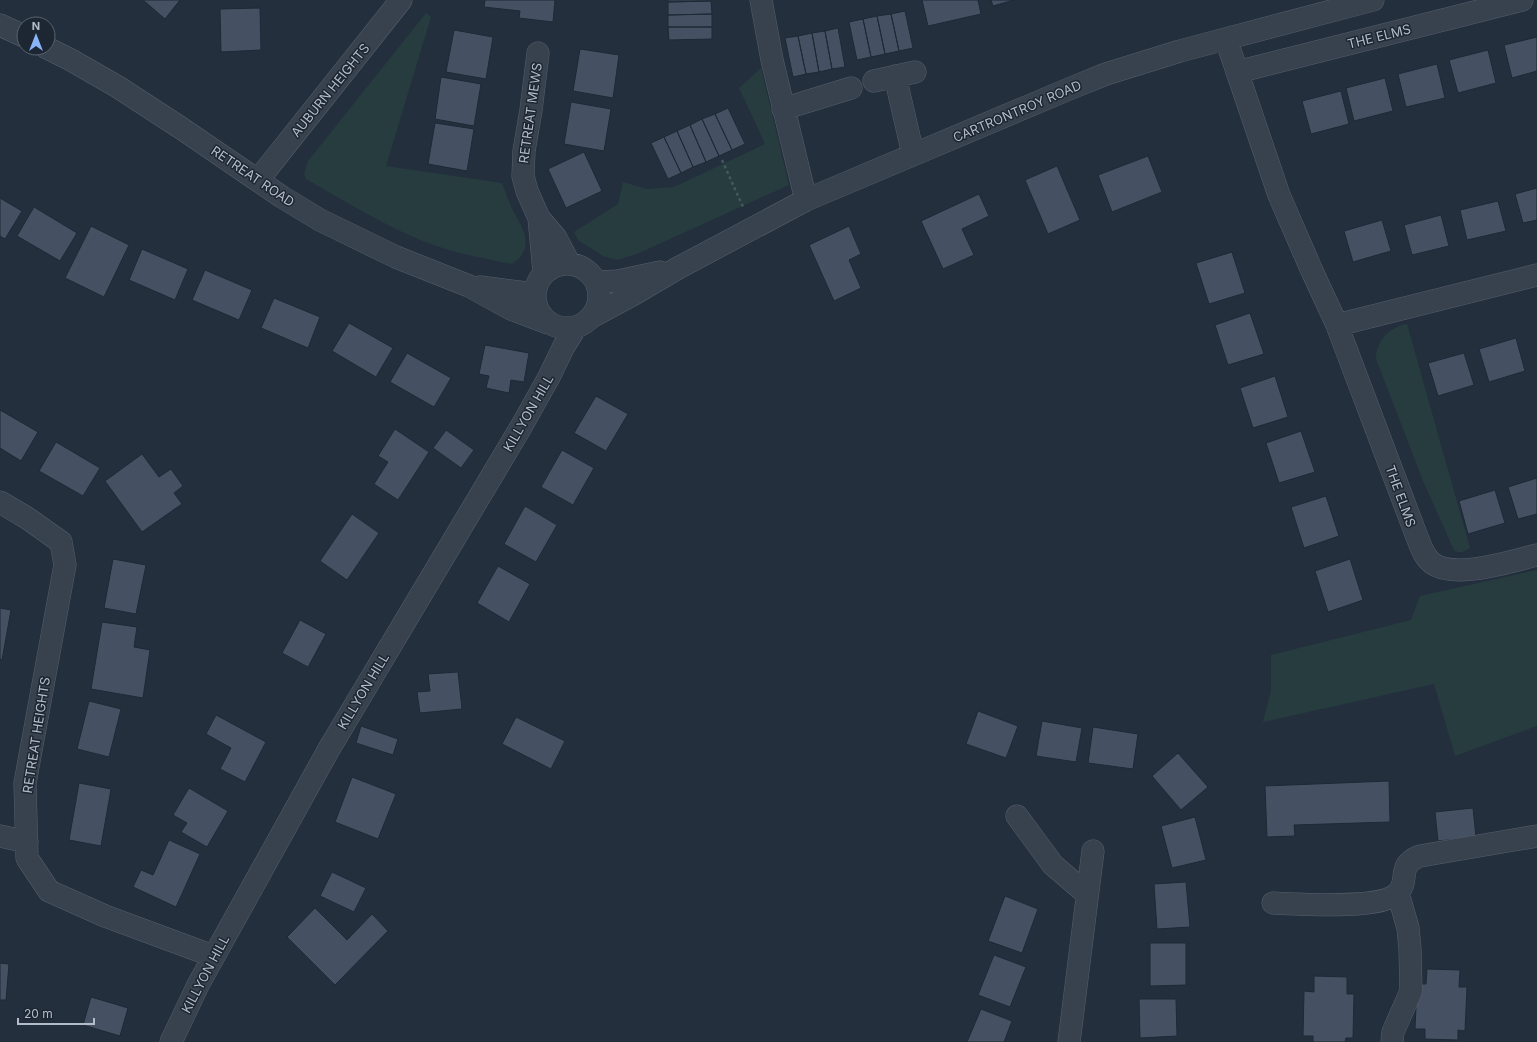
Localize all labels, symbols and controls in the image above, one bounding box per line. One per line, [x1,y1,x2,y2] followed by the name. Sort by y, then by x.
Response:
[16,16,56,56] north arrow
[32,19,40,33] text: N
[1346,20,1412,52] street label: THE ELMS
[287,40,373,140] street label: AUBURN HEIGHTS
[515,62,545,164] street label: RETREAT MEWS
[950,77,1084,145] street label: CARTRONTROY ROAD
[208,142,298,210] street label: RETREAT ROAD
[500,372,556,454] street label: KILLYON HILL
[1382,463,1420,529] street label: THE ELMS
[334,650,392,732] street label: KILLYON HILL
[19,676,53,794] street label: RETREAT HEIGHTS
[178,932,232,1016] street label: KILLYON HILL
[18,1000,94,1026] scale bar
[24,1006,53,1021] text: 20 m

